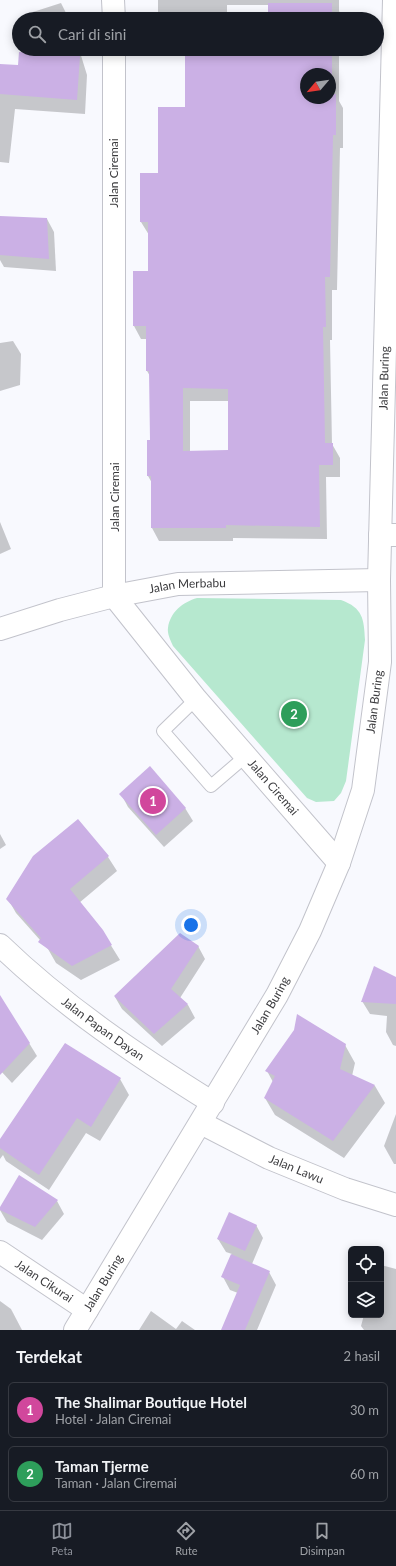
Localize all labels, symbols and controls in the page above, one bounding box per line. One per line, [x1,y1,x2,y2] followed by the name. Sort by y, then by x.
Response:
[12,12,384,56] search box
[26,23,48,45] icon: search
[58,25,126,43] text: Cari di sini
[300,68,336,104] north arrow
[106,138,121,208] street label: Jalan Ciremai
[375,346,392,410] street label: Jalan Buring
[107,462,122,532] street label: Jalan Ciremai
[148,575,226,596] street label: Jalan Merbabu
[363,669,386,734] street label: Jalan Buring
[281,699,307,729] pin: 2
[245,756,302,818] street label: Jalan Ciremai
[140,786,166,816] pin: 1
[181,915,201,935] your location
[247,974,292,1036] street label: Jalan Buring
[59,994,147,1064] street label: Jalan Papan Dayan
[267,1151,326,1187] street label: Jalan Lawu
[348,1246,384,1318] map controls
[348,1246,384,1282] button: locate
[80,1251,126,1314] street label: Jalan Buring
[13,1256,76,1306] street label: Jalan Cikurai
[348,1282,384,1318] button: layers
[16,1346,82,1367] text: Terdekat
[344,1348,380,1364] text: 2 hasil
[55,1393,247,1411] text: The Shalimar Boutique Hotel
[26,1402,34,1418] text: 1
[350,1402,379,1418] text: 30 m
[55,1411,171,1427] text: Hotel · Jalan Ciremai
[55,1457,149,1475] text: Taman Tjerme
[26,1466,34,1482] text: 2
[350,1466,379,1482] text: 60 m
[55,1475,177,1491] text: Taman · Jalan Ciremai
[51,1520,73,1557] tab: Peta
[175,1520,198,1557] tab: Rute
[300,1520,345,1557] tab: Disimpan

